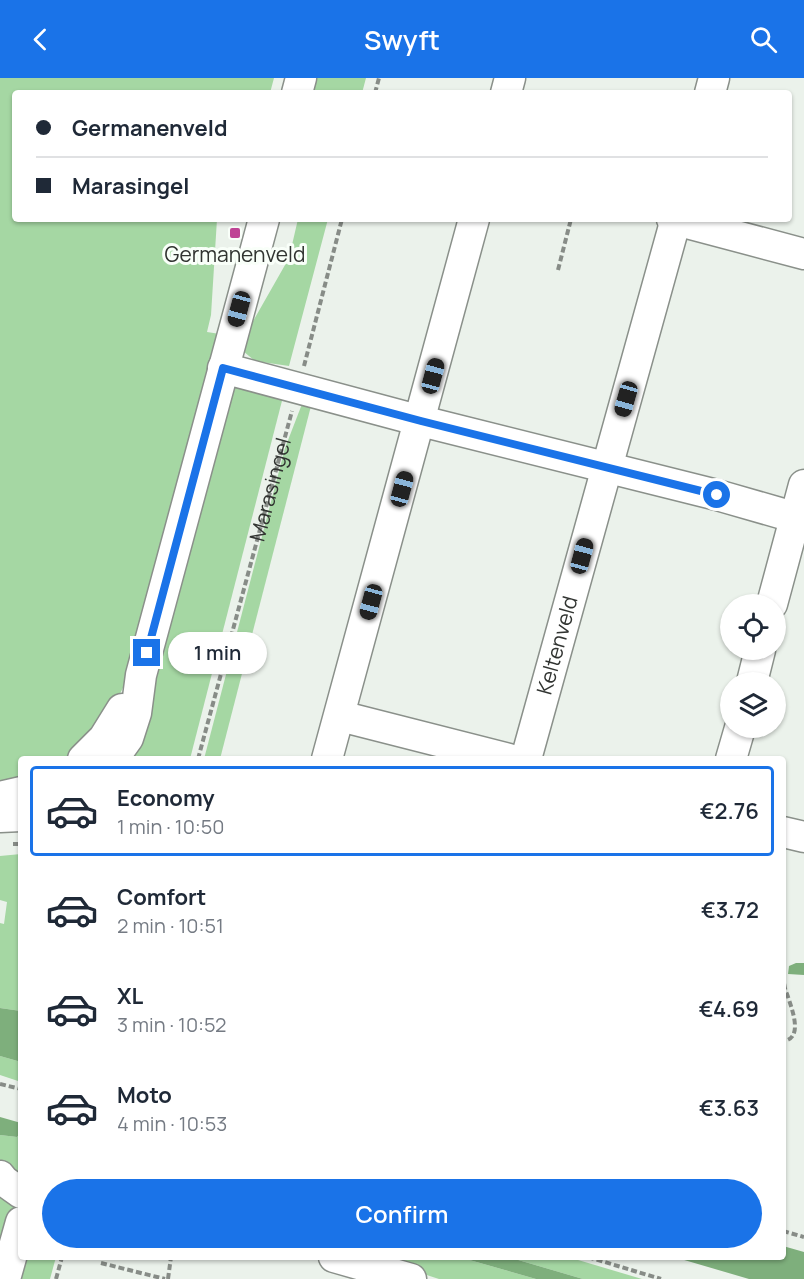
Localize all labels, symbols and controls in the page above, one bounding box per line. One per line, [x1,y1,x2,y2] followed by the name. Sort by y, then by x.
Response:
[364,21,440,58] text: Swyft
[24,23,57,56] icon: back
[747,23,780,56] icon: search
[72,113,228,143] text: Germanenveld
[72,171,189,201] text: Marasingel
[228,226,242,240] marker: Germanenveld
[165,240,305,268] place label: Germanenveld
[226,289,252,329] car
[420,356,446,396] car
[612,379,640,419] car
[242,434,297,544] street label: Marasingel
[389,469,415,509] car
[703,481,730,508] route start
[569,536,595,576] car
[358,582,384,622] car
[530,593,584,698] street label: Keltenveld
[720,594,786,738] map controls
[720,594,786,660] button: locate
[168,632,267,674] callout: 1 min
[133,639,160,666] route end
[194,639,241,666] text: 1 min
[720,672,786,738] button: layers
[117,783,215,813] text: Economy
[45,784,99,838] icon: car
[700,796,759,826] text: €2.76
[117,813,225,840] text: 1 min · 10:50
[117,882,206,912] text: Comfort
[45,883,99,937] icon: car
[701,895,759,925] text: €3.72
[117,912,224,939] text: 2 min · 10:51
[117,981,143,1011] text: XL
[45,982,99,1036] icon: car
[699,994,759,1024] text: €4.69
[117,1011,226,1038] text: 3 min · 10:52
[117,1080,172,1110] text: Moto
[45,1081,99,1135] icon: car
[699,1093,759,1123] text: €3.63
[117,1110,227,1137] text: 4 min · 10:53
[42,1179,762,1248] button: Confirm

